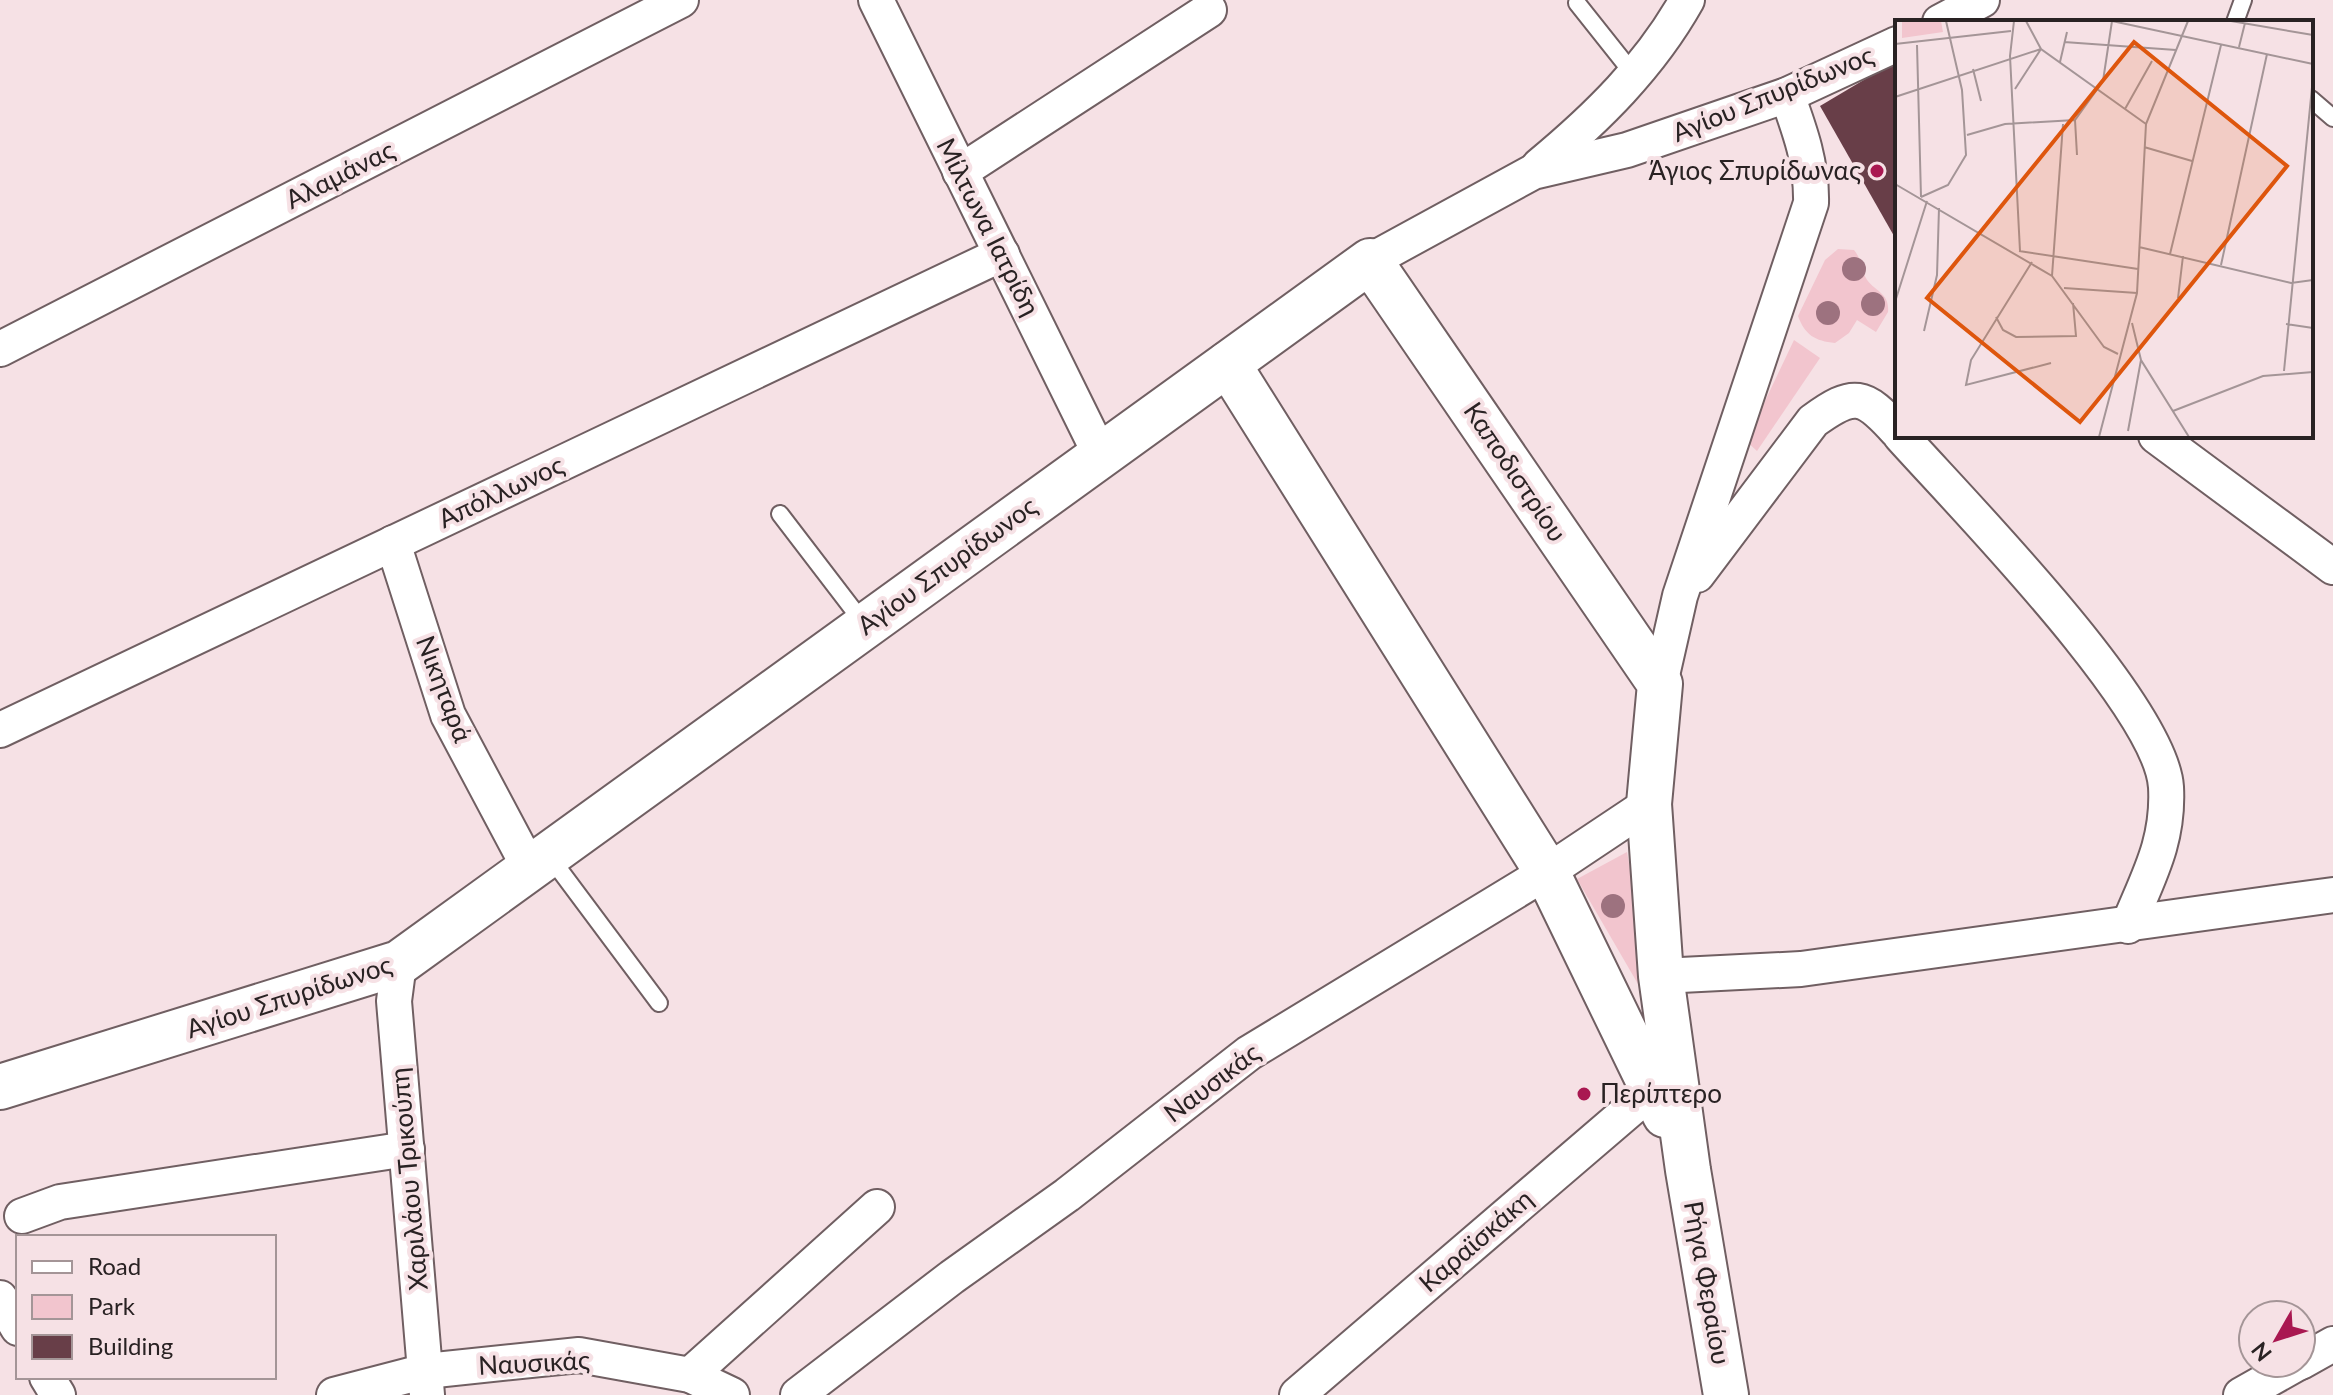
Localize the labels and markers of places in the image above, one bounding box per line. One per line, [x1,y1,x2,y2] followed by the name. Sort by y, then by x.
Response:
[1648,154,1861,186] place label: Άγιος Σπυρίδωνας
[1868,162,1886,180] marker: Άγιος Σπυρίδωνας
[1600,1077,1722,1109] place label: Περίπτερο
[1575,1085,1593,1103] marker: Περίπτερο

